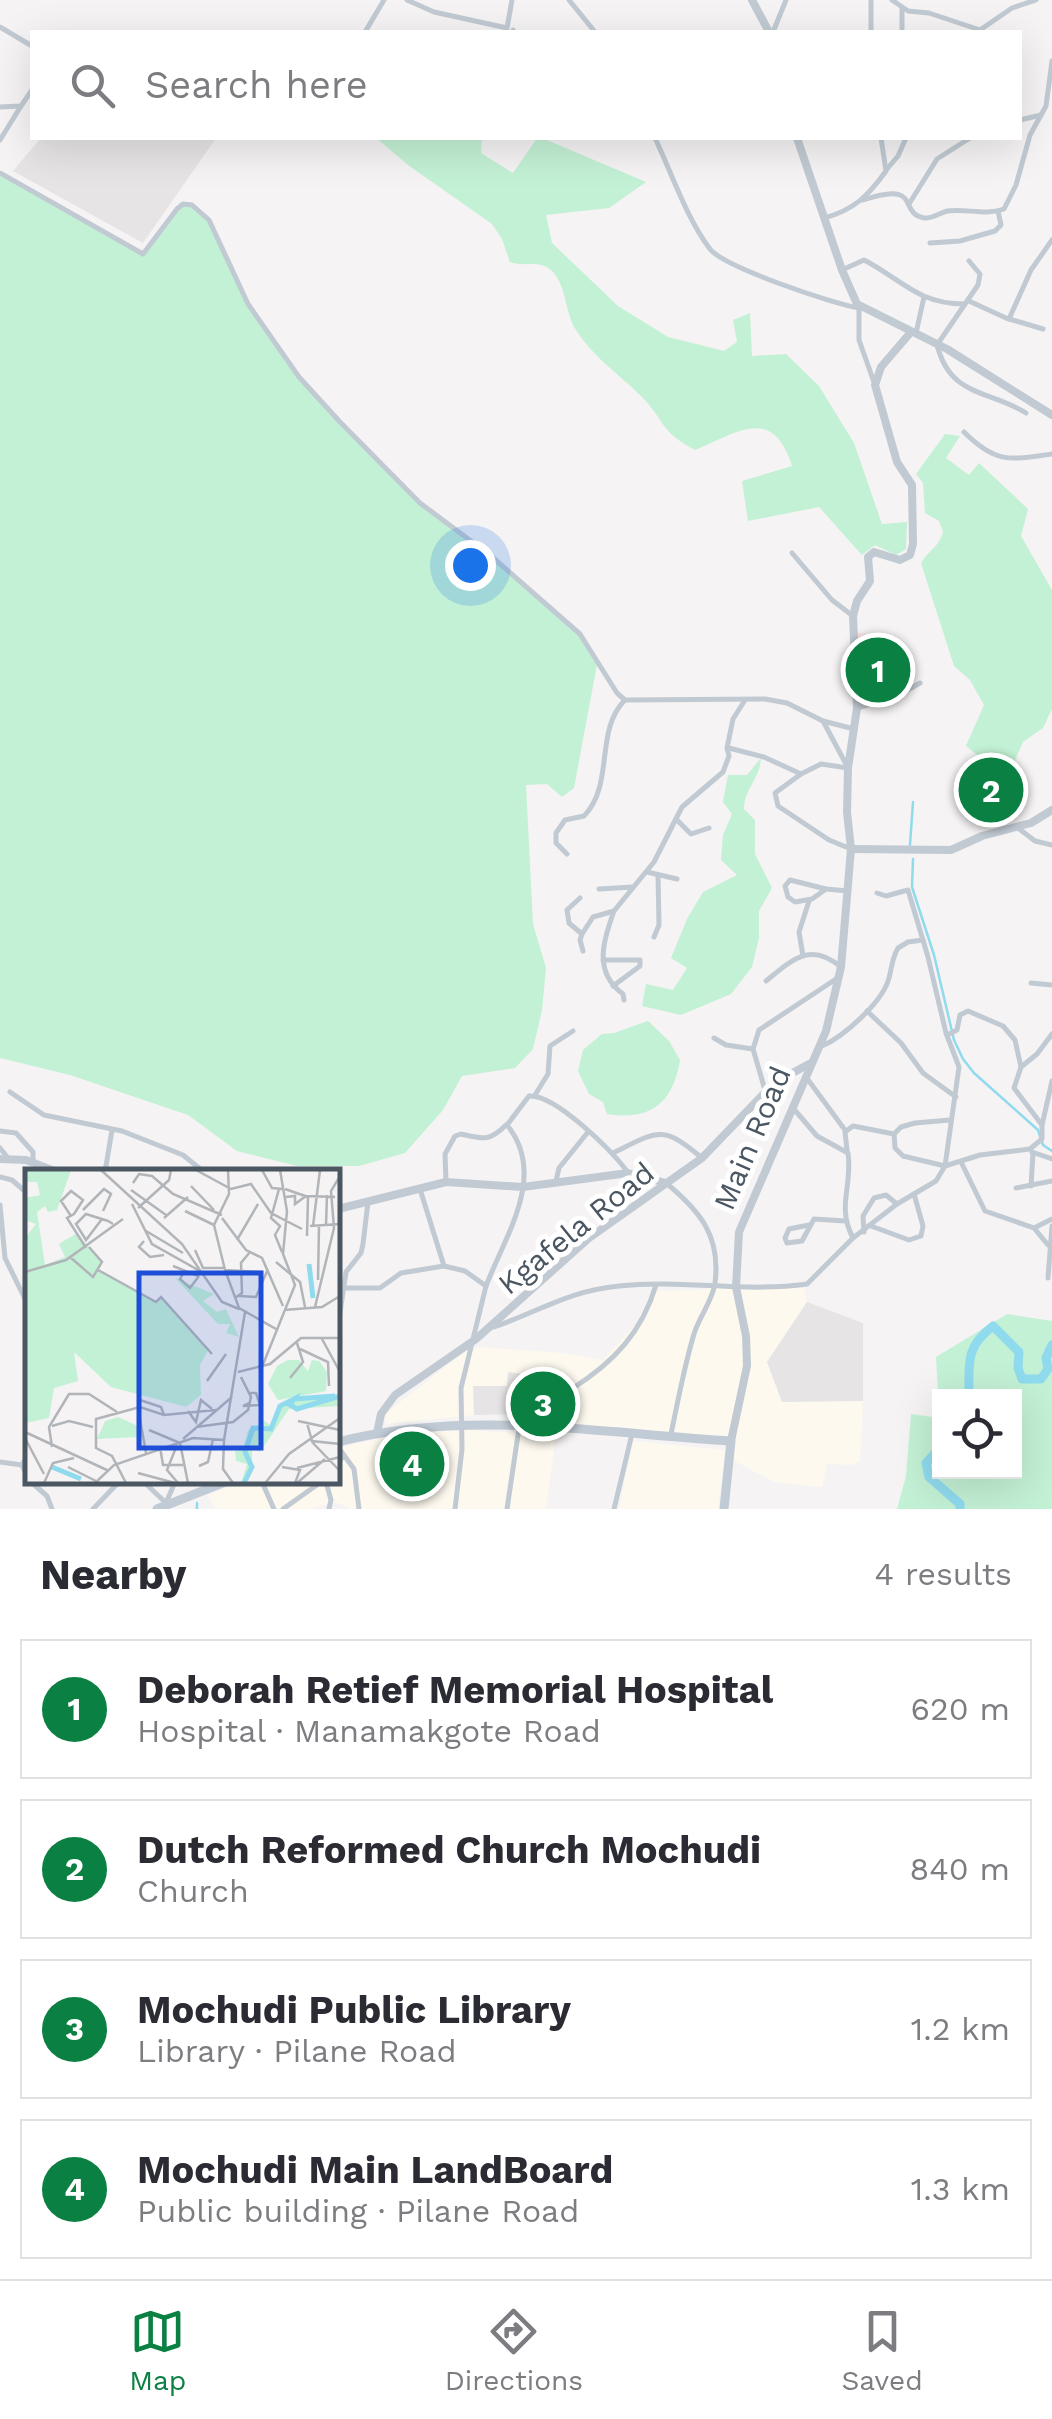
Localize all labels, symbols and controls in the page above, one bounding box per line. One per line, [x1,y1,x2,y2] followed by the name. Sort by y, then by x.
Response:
[30,30,1022,140] search box
[65,58,120,113] icon: search
[145,63,368,107] text: Search here
[445,540,496,591] your location
[846,632,910,708] pin: 1
[958,752,1024,828] pin: 2
[706,1061,798,1215] street label: Main Road
[491,1155,661,1301] street label: Kgafela Road
[25,1169,340,1484] inset map
[510,1366,576,1442] pin: 3
[932,1389,1022,1479] map controls
[932,1389,1022,1479] button: locate
[380,1426,444,1502] pin: 4
[40,1550,187,1599] text: Nearby
[874,1555,1012,1593] text: 4 results
[137,1668,773,1712] text: Deborah Retief Memorial Hospital
[68,1690,81,1728] text: 1
[911,1690,1010,1728] text: 620 m
[137,1712,601,1750] text: Hospital · Manamakgote Road
[137,1828,761,1872] text: Dutch Reformed Church Mochudi
[65,1850,84,1888] text: 2
[909,1850,1010,1888] text: 840 m
[137,1872,249,1910] text: Church
[137,1988,571,2032] text: Mochudi Public Library
[65,2010,84,2048] text: 3
[911,2010,1010,2048] text: 1.2 km
[137,2032,457,2070] text: Library · Pilane Road
[137,2148,613,2192] text: Mochudi Main LandBoard
[64,2170,85,2208] text: 4
[911,2170,1010,2208] text: 1.3 km
[137,2192,579,2230] text: Public building · Pilane Road
[129,2304,186,2397] tab: Map
[445,2304,583,2397] tab: Directions
[841,2304,923,2397] tab: Saved

